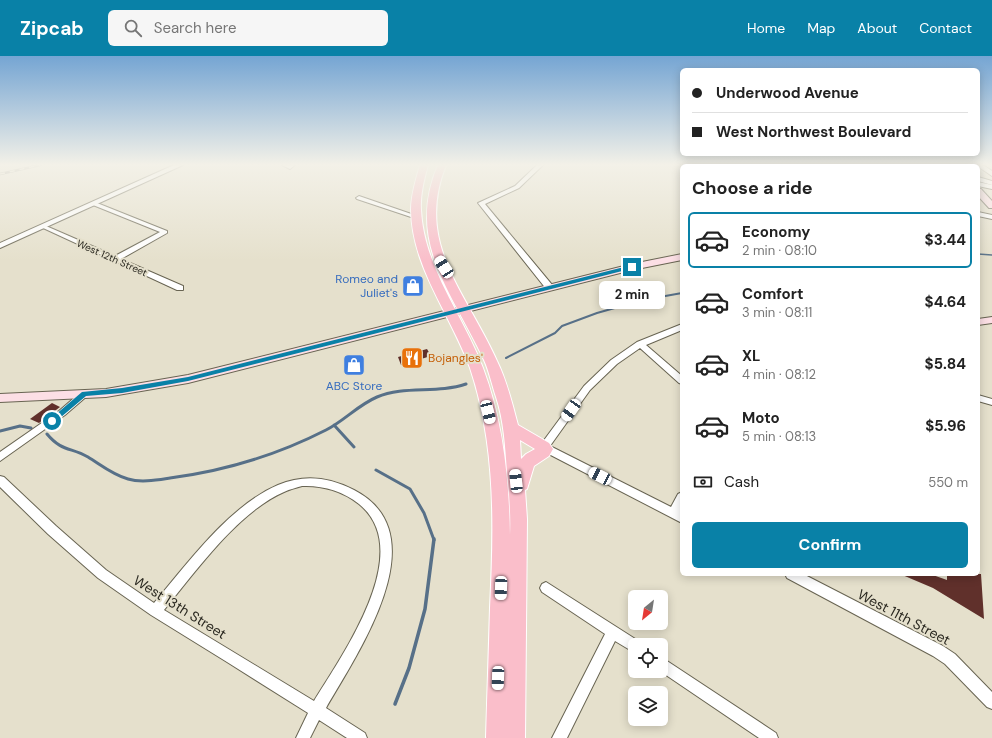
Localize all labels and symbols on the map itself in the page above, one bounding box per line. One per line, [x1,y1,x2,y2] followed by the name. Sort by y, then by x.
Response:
[75,237,149,279] street label: West 12th Street
[432,254,456,280] car
[623,258,641,276] route end
[335,271,398,301] place label: Romeo and Juliet's
[400,273,426,299] shop icon: Romeo and Juliet's
[599,281,665,309] callout: 2 min
[399,345,425,371] restaurant icon: Bojangles'
[428,350,483,366] place label: Bojangles'
[341,352,367,378] shop icon: ABC Store
[326,378,383,394] place label: ABC Store
[559,397,583,423] car
[479,399,497,425] car
[43,412,61,430] route start
[587,465,613,487] car
[509,468,523,494] car
[130,571,230,643] street label: West 13th Street
[495,576,507,600] car
[855,585,953,649] street label: West 11th Street
[628,590,668,630] north arrow
[492,666,504,690] car

